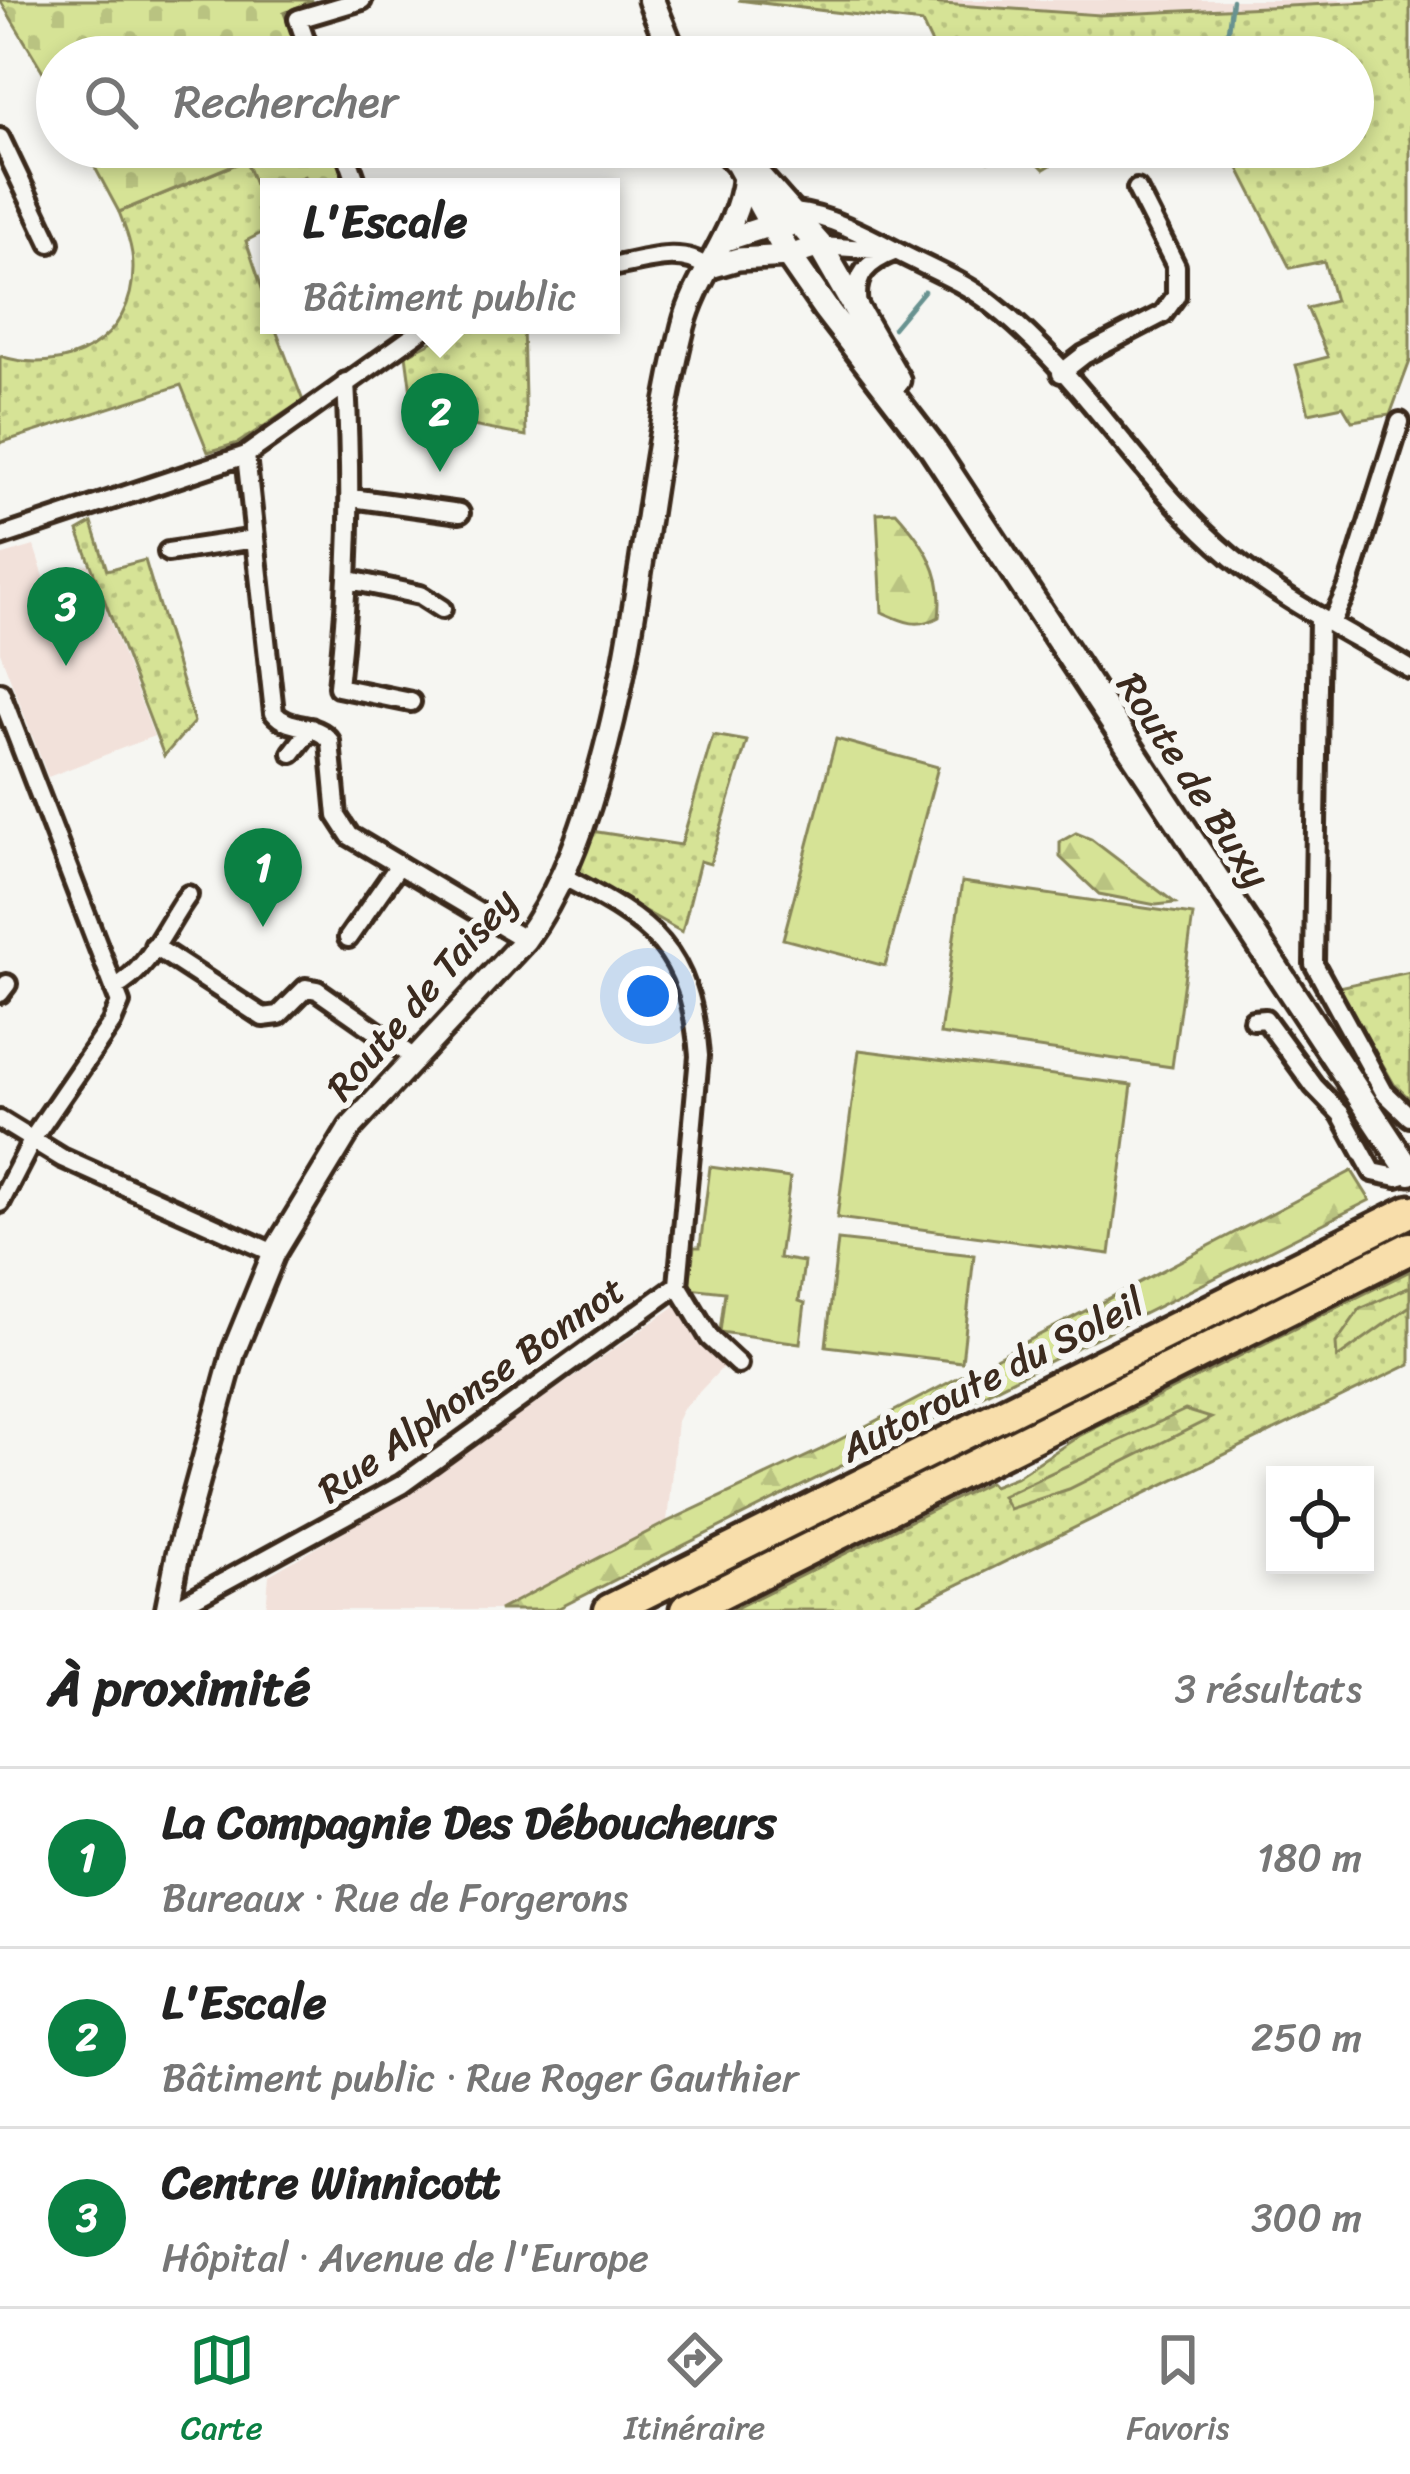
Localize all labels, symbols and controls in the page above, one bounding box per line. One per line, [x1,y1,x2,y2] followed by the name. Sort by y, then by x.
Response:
[36,36,1374,168] search box
[174,62,398,142] text: Rechercher
[78,69,144,135] icon: search
[260,178,620,334] popup
[303,182,467,262] text: L'Escale
[303,262,577,331] text: Bâtiment public
[401,373,479,472] pin: 2
[27,567,105,666] pin: 3
[1098,658,1291,903] street label: Route de Buxy
[224,828,302,927] pin: 1
[308,870,535,1117] street label: Route de Taisey
[618,966,678,1026] your location
[302,1256,640,1522] street label: Rue Alphonse Bonnot
[826,1268,1157,1482] street label: Autoroute du Soleil
[1266,1466,1374,1574] map controls
[1266,1466,1374,1574] button: locate
[48,1643,310,1733] text: À proximité
[1175,1654,1362,1723] text: 3 résultats
[162,1783,776,1863] text: La Compagnie Des Déboucheurs
[79,1823,95,1892] text: 1
[1257,1823,1362,1892] text: 180 m
[162,1863,628,1932] text: Bureaux · Rue de Forgerons
[162,1963,326,2043] text: L'Escale
[76,2003,98,2072] text: 2
[1251,2003,1362,2072] text: 250 m
[162,2043,798,2112] text: Bâtiment public · Rue Roger Gauthier
[162,2143,501,2223] text: Centre Winnicott
[76,2183,98,2252] text: 3
[1251,2183,1362,2252] text: 300 m
[162,2223,649,2292] text: Hôpital · Avenue de l'Europe
[181,2327,263,2457] tab: Carte
[624,2327,765,2457] tab: Itinéraire
[1126,2327,1229,2457] tab: Favoris

